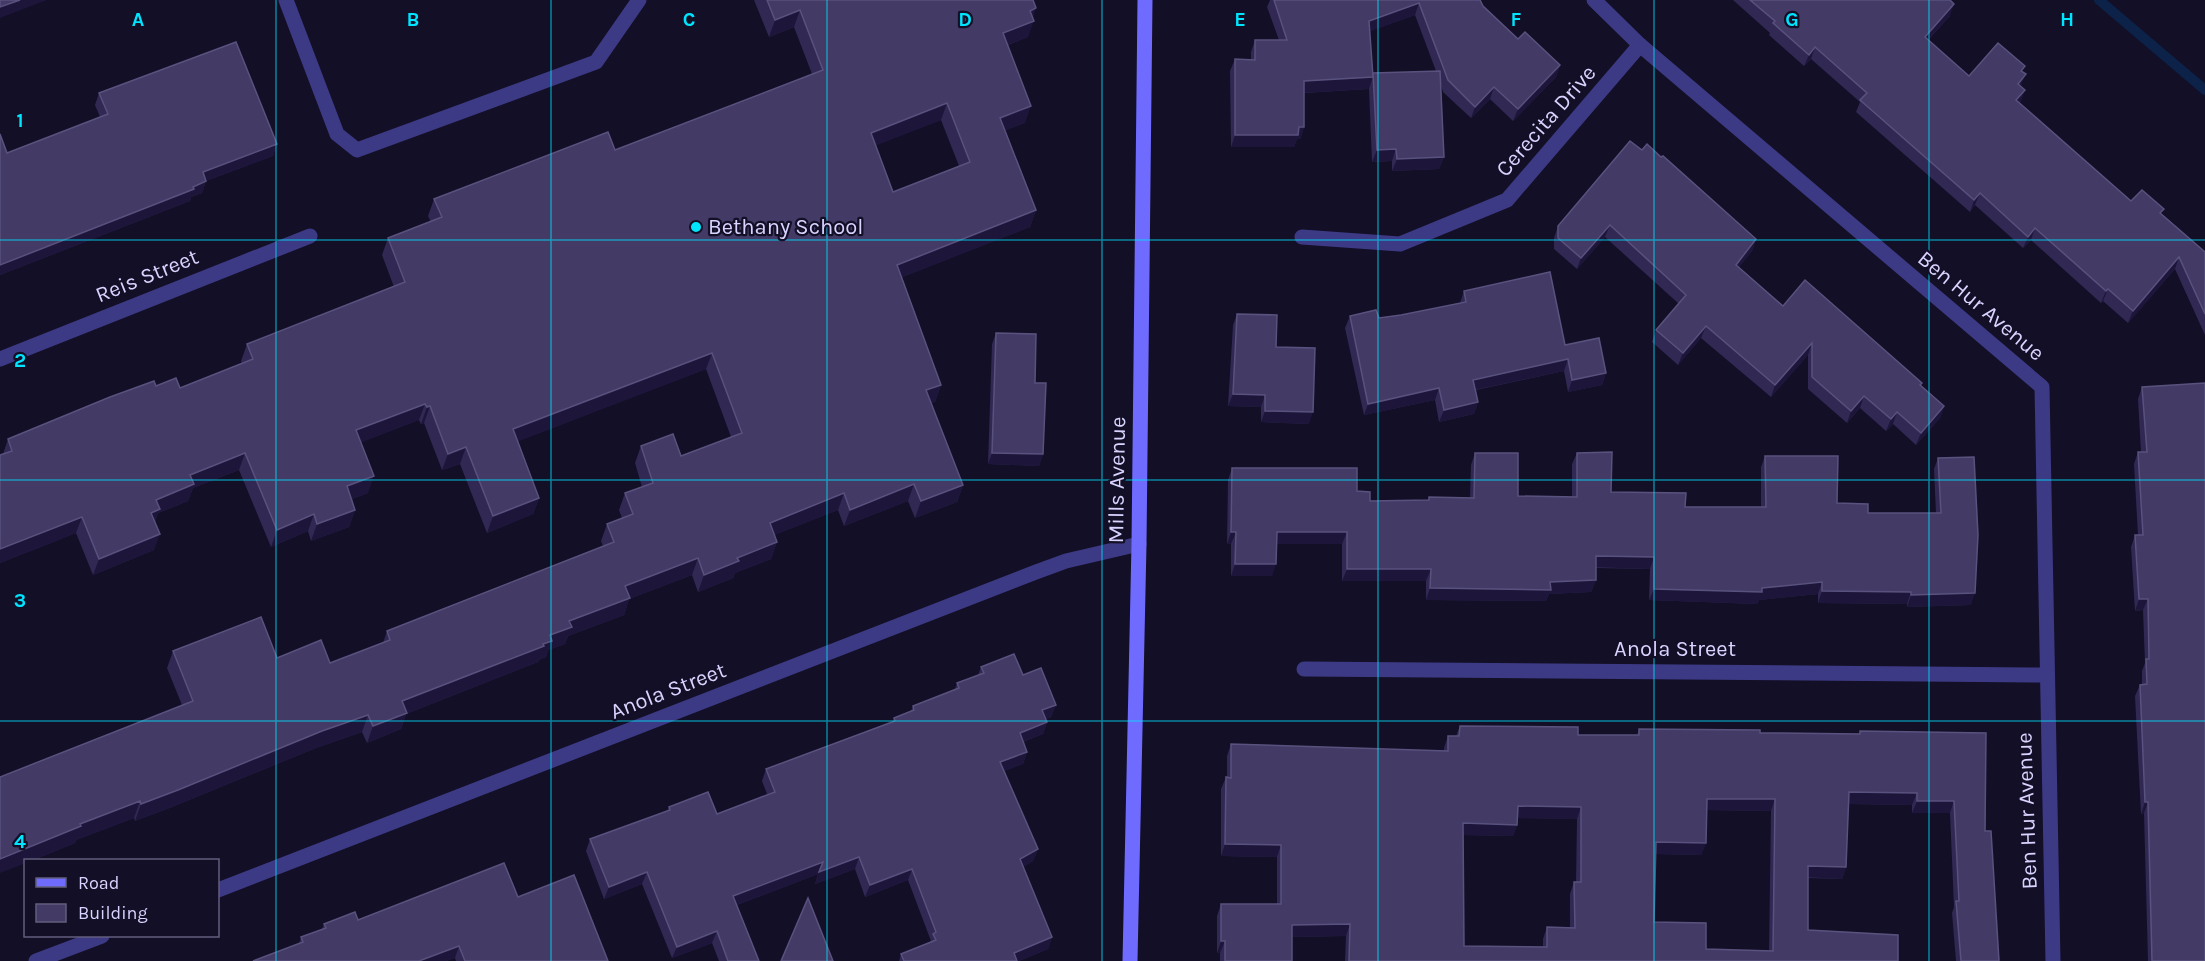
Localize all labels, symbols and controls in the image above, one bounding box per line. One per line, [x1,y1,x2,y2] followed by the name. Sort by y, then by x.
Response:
[132,8,145,31] text: A
[407,8,419,31] text: B
[683,8,695,31] text: C
[958,8,972,31] text: D
[1234,8,1246,31] text: E
[1511,8,1522,31] text: F
[1785,8,1799,31] text: G
[2060,8,2074,31] text: H
[1491,60,1601,182] street label: Cerecita Drive
[16,109,24,132] text: 1
[708,214,864,240] place label: Bethany School
[689,220,703,234] marker: Bethany School
[92,244,202,308] street label: Reis Street
[1912,246,2050,366] street label: Ben Hur Avenue
[14,349,26,372] text: 2
[1103,416,1131,544] street label: Mills Avenue
[14,589,26,612] text: 3
[1614,636,1736,662] street label: Anola Street
[606,657,730,725] street label: Anola Street
[2011,732,2043,890] street label: Ben Hur Avenue
[14,830,26,853] text: 4
[24,859,219,937] legend
[78,872,119,894] text: Road
[78,902,148,924] text: Building

